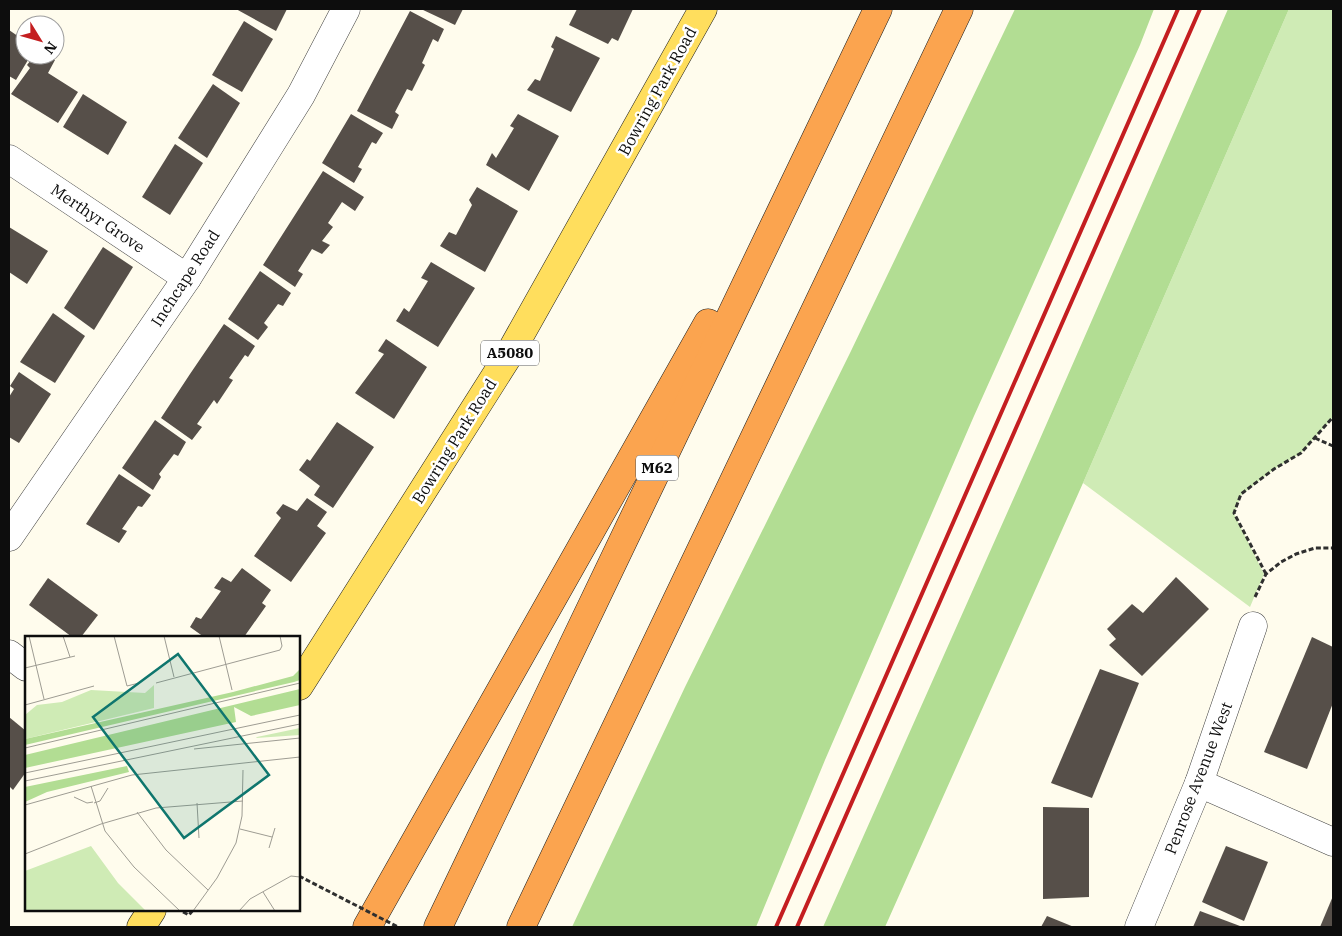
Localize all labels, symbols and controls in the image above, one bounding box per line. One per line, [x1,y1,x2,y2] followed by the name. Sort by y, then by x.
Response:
[15,15,65,65] north arrow
[613,23,701,159] street label: Bowring Park Road
[40,38,61,58] text: N
[47,179,149,257] street label: Merthyr Grove
[146,226,224,330] street label: Inchcape Road
[481,340,539,366] road number: A5080
[407,375,501,507] street label: Bowring Park Road
[636,456,678,480] road number: M62
[25,636,300,911] inset map
[1160,699,1236,857] street label: Penrose Avenue West

